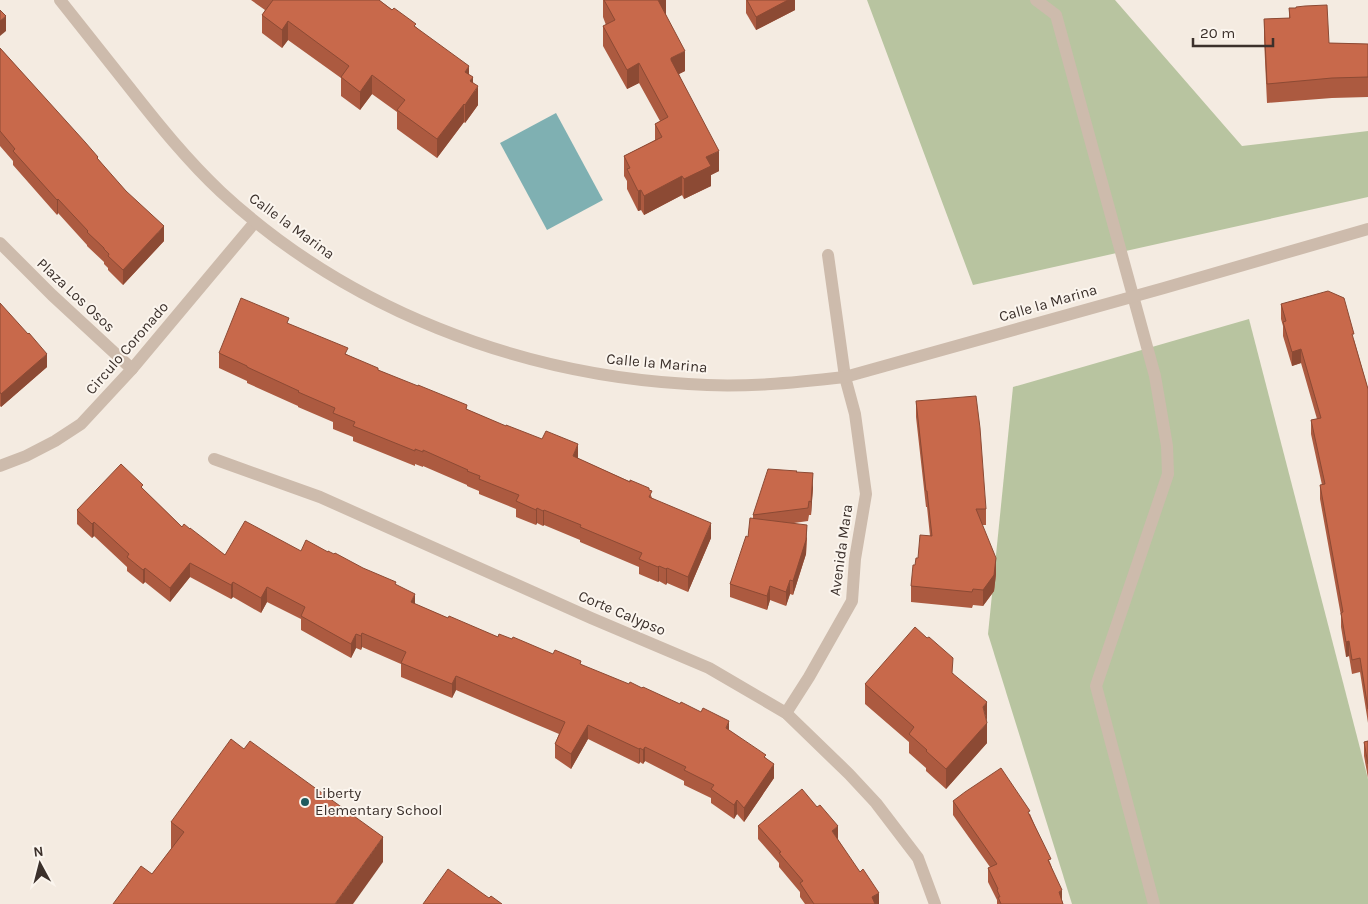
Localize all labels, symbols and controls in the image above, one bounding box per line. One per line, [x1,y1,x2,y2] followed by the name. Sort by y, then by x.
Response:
[1193,15,1273,47] scale bar
[1200,24,1235,42] text: 20 m
[246,189,338,263] street label: Calle la Marina
[33,254,119,336] street label: Plaza Los Osos
[997,280,1099,326] street label: Calle la Marina
[82,298,172,398] street label: Circulo Coronado
[606,350,708,376] street label: Calle la Marina
[826,503,856,597] street label: Avenida Mara
[576,587,668,639] street label: Corte Calypso
[315,784,442,819] place label: Liberty Elementary School
[299,796,311,808] marker: Liberty Elementary School
[15,839,65,889] north arrow
[32,843,44,861] text: N

